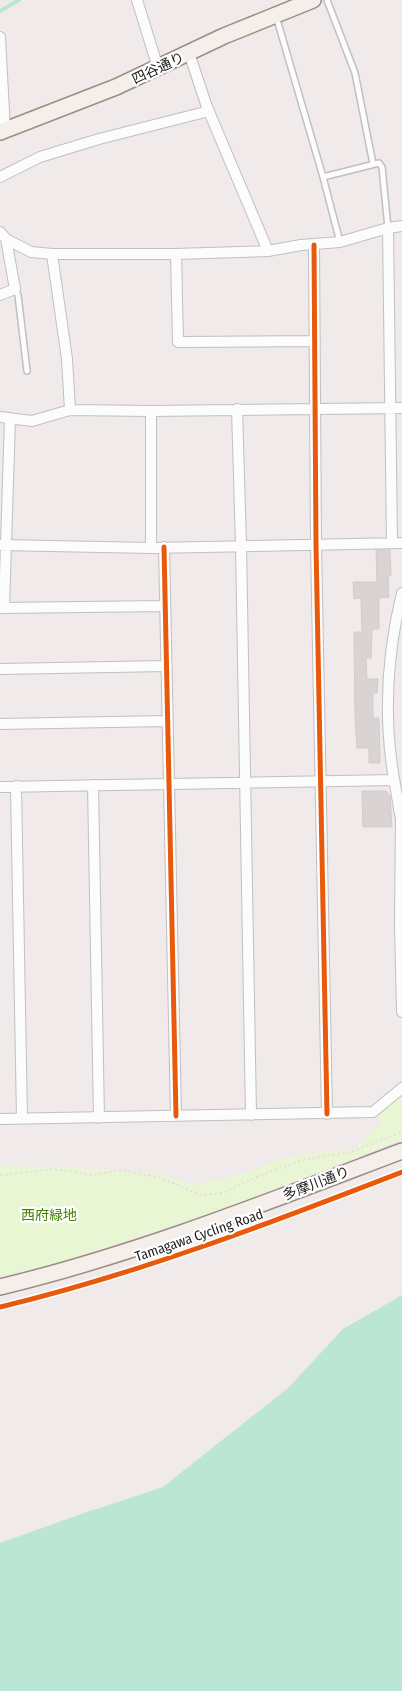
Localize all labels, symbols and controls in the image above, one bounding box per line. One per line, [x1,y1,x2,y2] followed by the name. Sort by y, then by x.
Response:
[129,49,187,88] street label: 四谷通り
[280,1163,352,1204] street label: 多摩川通り
[133,1206,266,1265] street label: Tamagawa Cycling Road
[21,1207,77,1224] park label: 西府緑地

